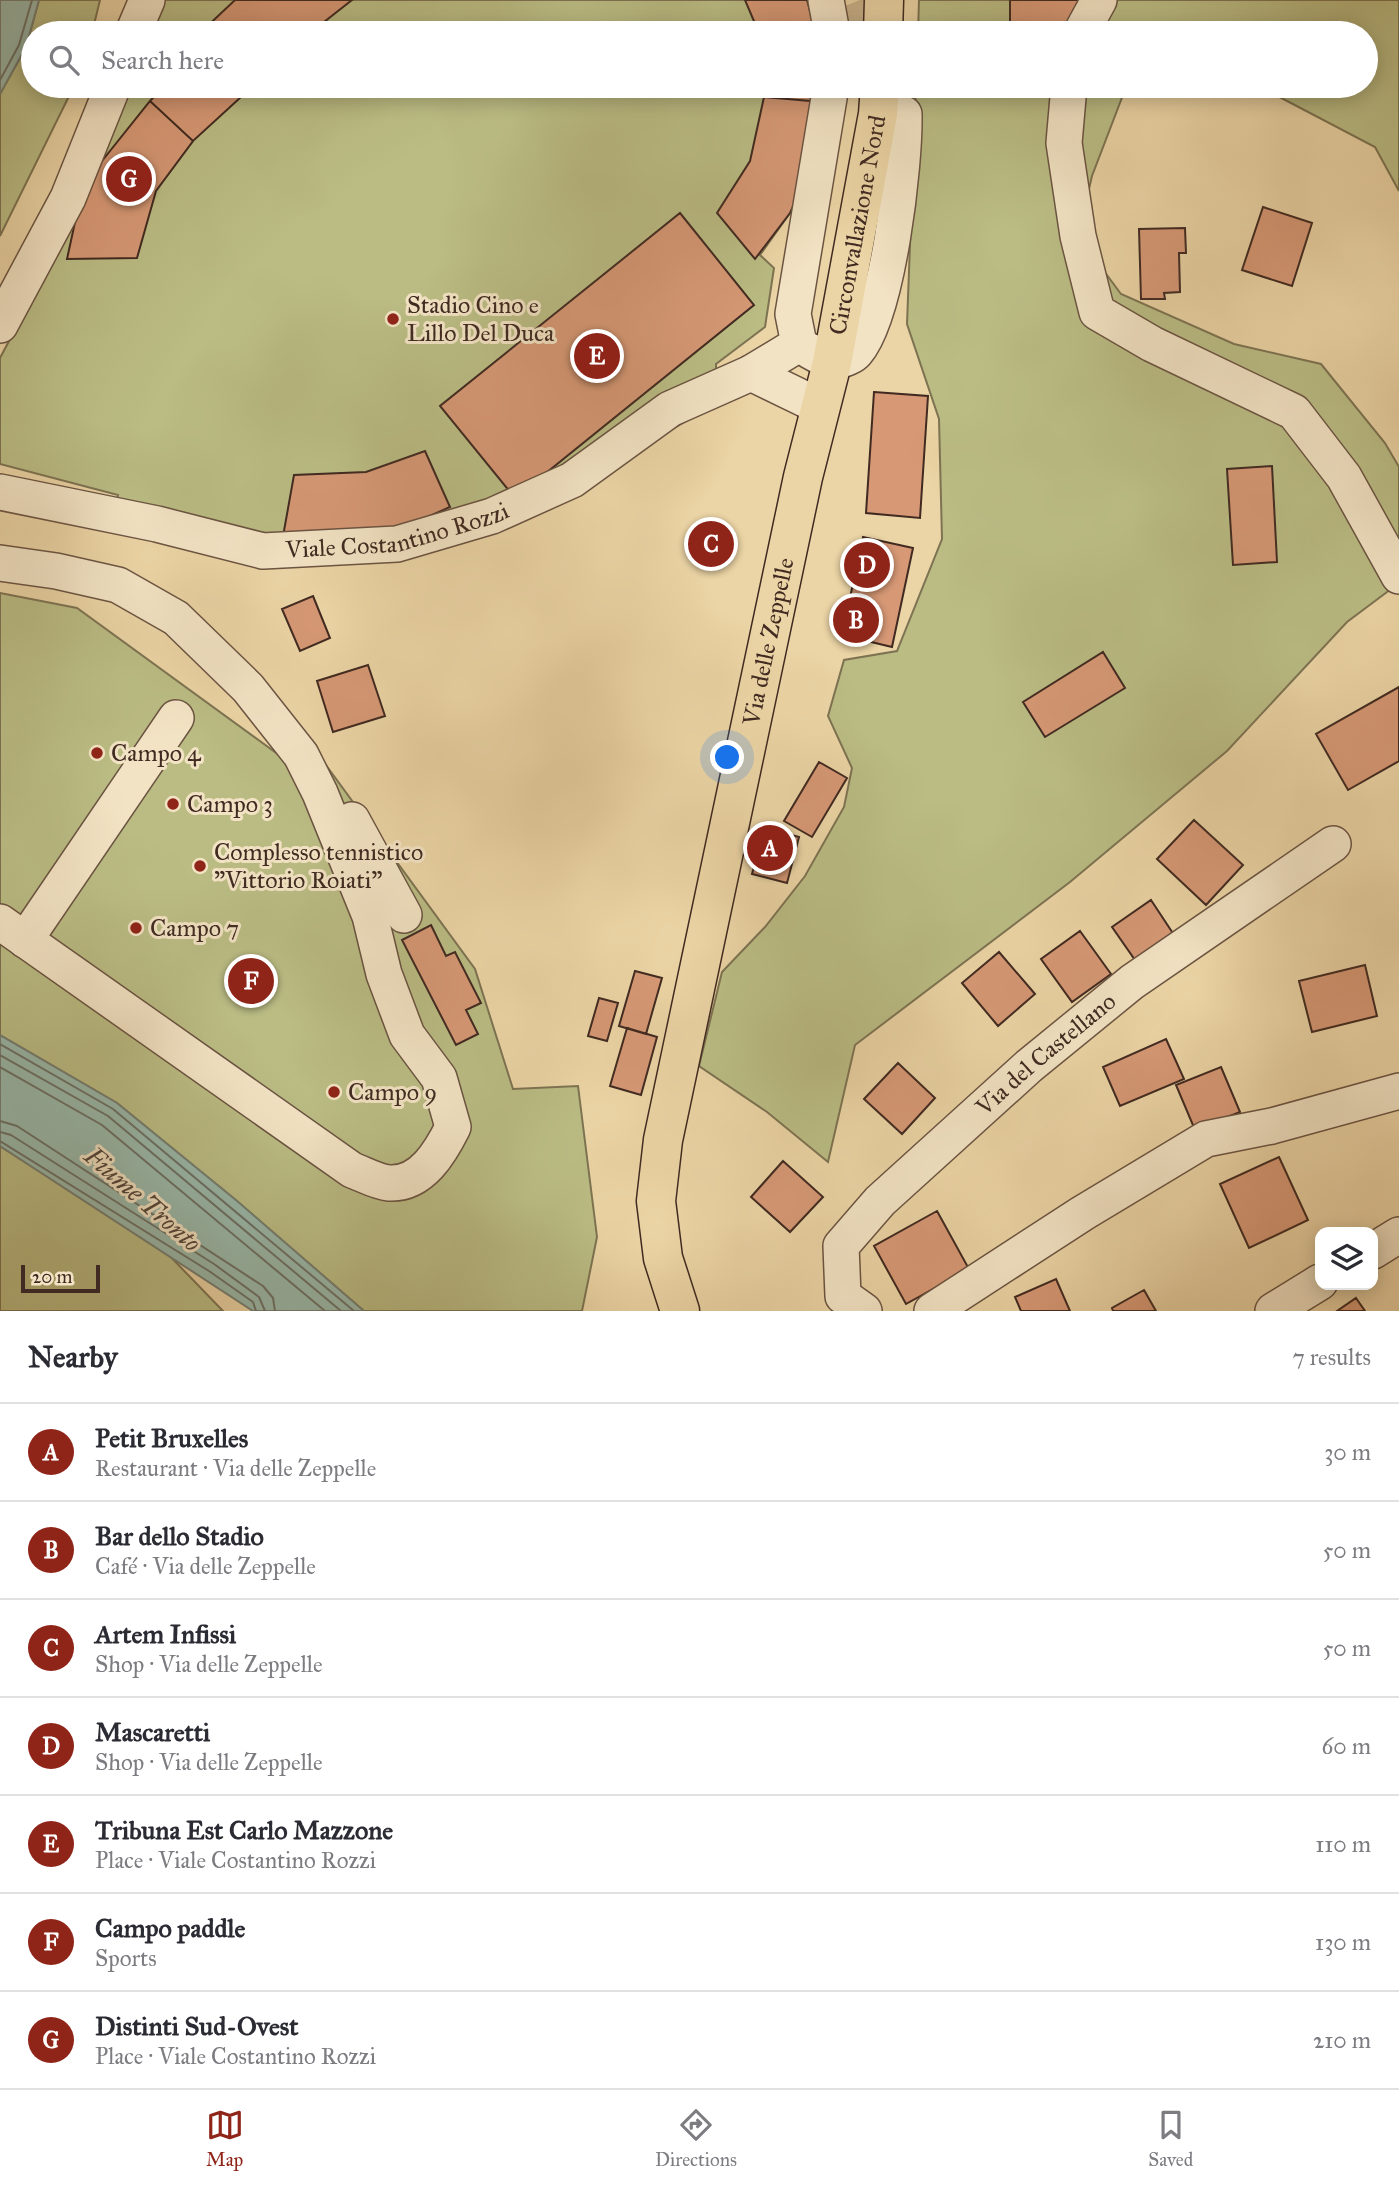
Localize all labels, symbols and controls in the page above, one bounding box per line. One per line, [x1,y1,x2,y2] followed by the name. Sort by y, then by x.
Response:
[21,21,1378,98] search box
[45,41,83,79] icon: search
[101,44,224,76] text: Search here
[822,113,892,337] street label: Circonvallazione Nord
[106,153,152,205] pin: G
[407,290,555,348] place label: Stadio Cino e Lillo Del Duca
[385,311,401,327] marker: Stadio Cino e Lillo Del Duca
[574,330,620,382] pin: E
[284,495,514,565] street label: Viale Costantino Rozzi
[688,518,734,570] pin: C
[844,539,890,591] pin: D
[736,555,801,729] street label: Via delle Zeppelle
[833,594,879,646] pin: B
[111,738,201,768] place label: Campo 4
[710,740,744,774] your location
[89,745,105,761] marker: Campo 4
[187,789,273,819] place label: Campo 3
[165,796,181,812] marker: Campo 3
[747,822,793,874] pin: A
[214,837,423,895] place label: Complesso tennistico "Vittorio Roiati"
[192,858,208,874] marker: Complesso tennistico "Vittorio Roiati"
[150,913,239,943] place label: Campo 7
[128,920,144,936] marker: Campo 7
[228,955,274,1007] pin: F
[969,986,1122,1123] street label: Via del Castellano
[348,1077,437,1107] place label: Campo 9
[326,1084,342,1100] marker: Campo 9
[77,1139,208,1258] water label: Fiume Tronto
[1315,1227,1378,1290] map controls
[1315,1227,1378,1290] button: layers
[21,1262,100,1294] scale bar
[32,1265,73,1288] text: 20 m
[28,1339,118,1375] text: Nearby
[1292,1343,1371,1371] text: 7 results
[95,1422,248,1454] text: Petit Bruxelles
[43,1438,59,1466] text: A
[1324,1438,1371,1466] text: 30 m
[95,1454,376,1482] text: Restaurant · Via delle Zeppelle
[95,1520,264,1552] text: Bar dello Stadio
[43,1536,59,1564] text: B
[1323,1536,1371,1564] text: 50 m
[95,1552,316,1580] text: Café · Via delle Zeppelle
[95,1618,236,1650] text: Artem Infissi
[43,1634,59,1662] text: C
[1323,1634,1371,1662] text: 50 m
[95,1650,323,1678] text: Shop · Via delle Zeppelle
[95,1716,210,1748] text: Mascaretti
[42,1732,60,1760] text: D
[1322,1732,1371,1760] text: 60 m
[95,1748,323,1776] text: Shop · Via delle Zeppelle
[95,1814,393,1846] text: Tribuna Est Carlo Mazzone
[43,1830,59,1858] text: E
[1315,1830,1371,1858] text: 110 m
[95,1846,376,1874] text: Place · Viale Costantino Rozzi
[95,1912,245,1944] text: Campo paddle
[43,1928,59,1956] text: F
[1315,1928,1371,1956] text: 130 m
[95,1944,157,1972] text: Sports
[95,2010,298,2042] text: Distinti Sud-Ovest
[43,2026,59,2054] text: G
[1313,2026,1371,2054] text: 210 m
[95,2042,376,2070] text: Place · Viale Costantino Rozzi
[206,2106,244,2171] tab: Map
[655,2106,737,2171] tab: Directions
[1148,2106,1193,2171] tab: Saved

